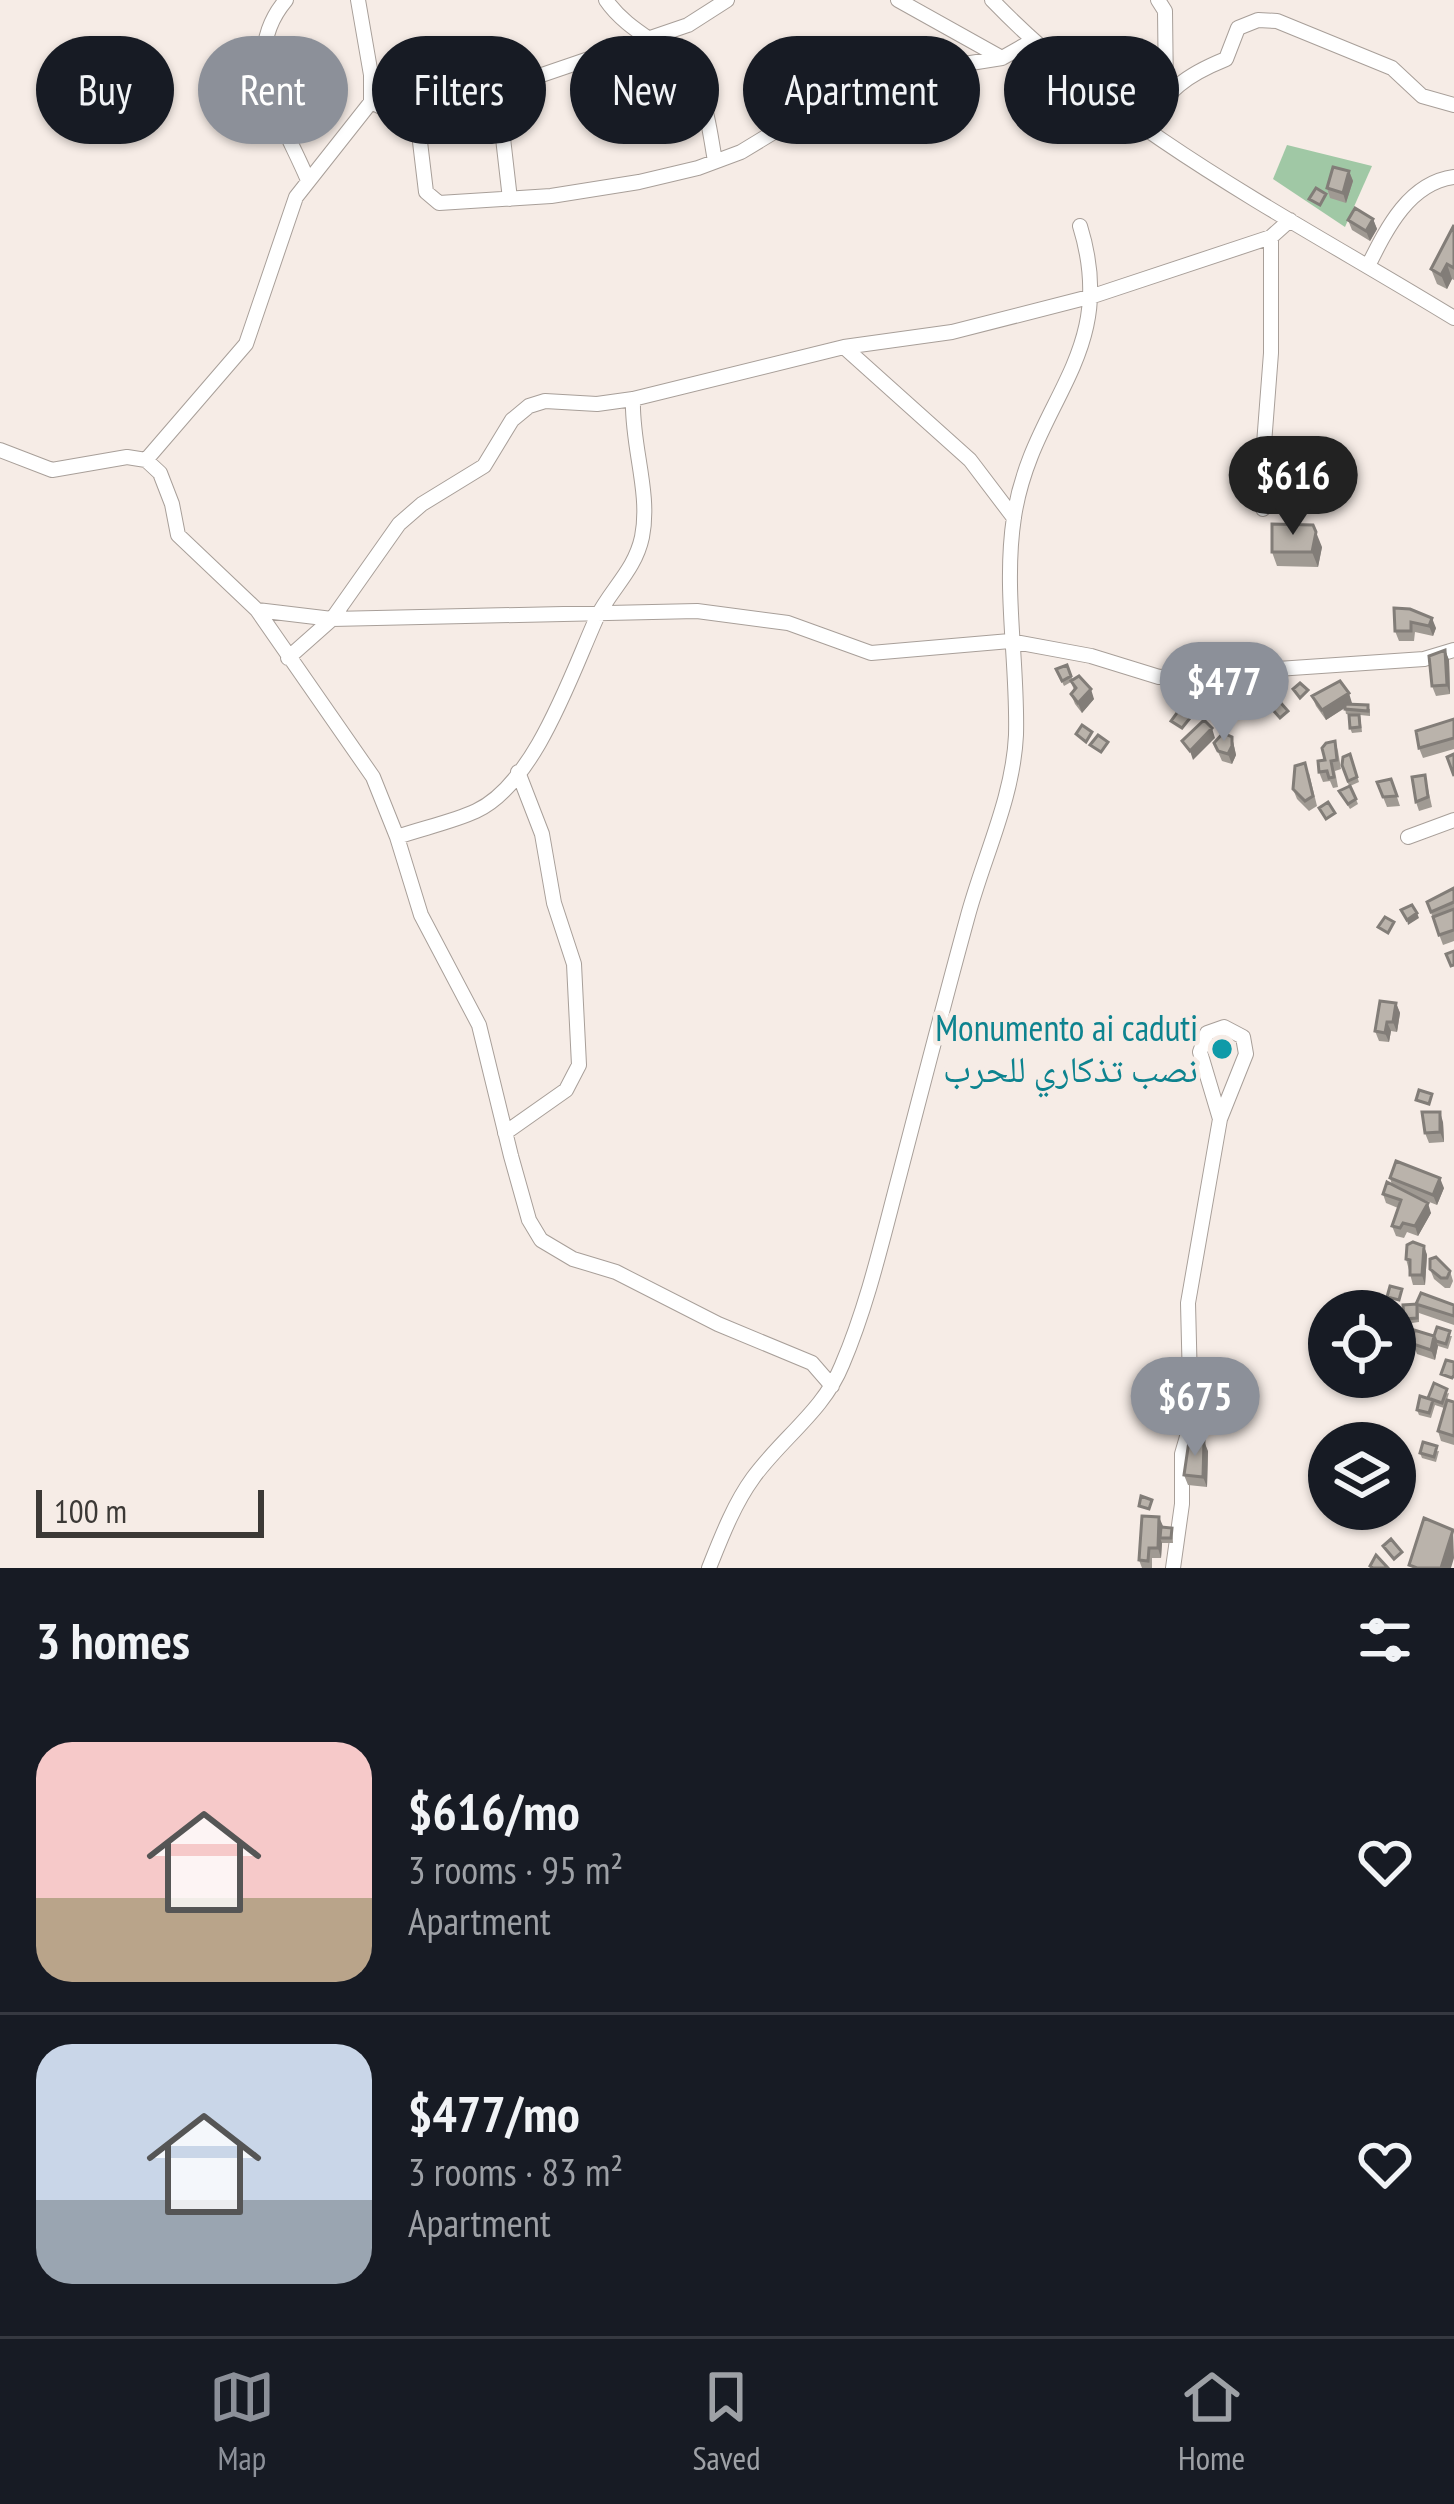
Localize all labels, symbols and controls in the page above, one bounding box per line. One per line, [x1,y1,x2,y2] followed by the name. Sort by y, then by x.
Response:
[36,36,174,144] chip: Buy
[198,36,348,144] chip: Rent
[372,36,546,144] chip: Filters
[570,36,719,144] chip: New
[743,36,980,144] chip: Apartment
[1004,36,1179,144] chip: House
[1222,436,1364,538] pin: $616
[1256,449,1330,500] text: $616
[1153,642,1295,744] pin: $477
[1187,655,1261,706] text: $477
[935,1004,1198,1098] place label: Monumento ai caduti نصب تذكاري للحرب
[1209,1036,1235,1062] marker: Monumento ai caduti نصب تذكاري للحرب
[1308,1290,1416,1530] map controls
[1308,1290,1416,1398] button: locate
[1124,1357,1266,1459] pin: $675
[1158,1370,1232,1421] text: $675
[1308,1422,1416,1530] button: layers
[36,1484,264,1537] scale bar
[54,1489,127,1532] text: 100 m
[36,1607,190,1673] text: 3 homes
[1352,1607,1418,1673] icon: filters
[408,1778,580,1844] text: $616/mo
[132,1790,276,1934] icon: home
[1352,1829,1418,1895] icon: heart
[408,1844,623,1895] text: 3 rooms · 95 m²
[408,1895,551,1946] text: Apartment
[408,2080,580,2146] text: $477/mo
[132,2092,276,2236] icon: home
[1352,2131,1418,2197] icon: heart
[408,2146,623,2197] text: 3 rooms · 83 m²
[408,2197,551,2248] text: Apartment
[209,2364,275,2479] tab: Map
[692,2364,760,2479] tab: Saved
[1178,2364,1245,2479] tab: Home

